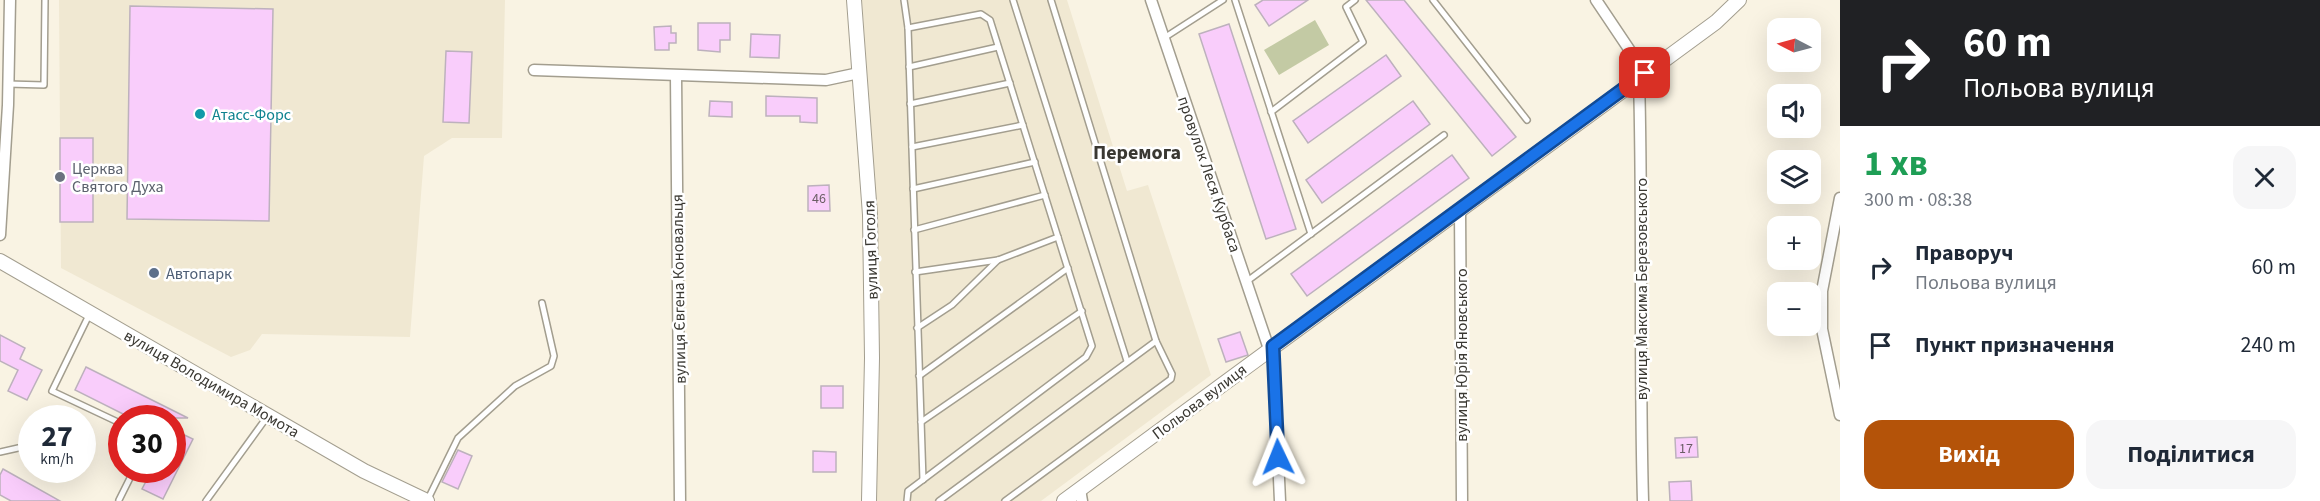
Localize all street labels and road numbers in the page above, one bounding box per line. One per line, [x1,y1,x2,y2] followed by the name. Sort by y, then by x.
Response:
[1172,93,1246,255] street label: провулок Леся Курбаса
[1631,178,1653,400] street label: вулиця Максима Березовського
[666,194,692,384] street label: вулиця Євгена Коновальця
[858,200,884,300] street label: вулиця Гоголя
[1451,268,1473,442] street label: вулиця Юрія Яновського
[120,325,303,443] street label: вулиця Володимира Момота
[1148,359,1252,445] street label: Польова вулиця

